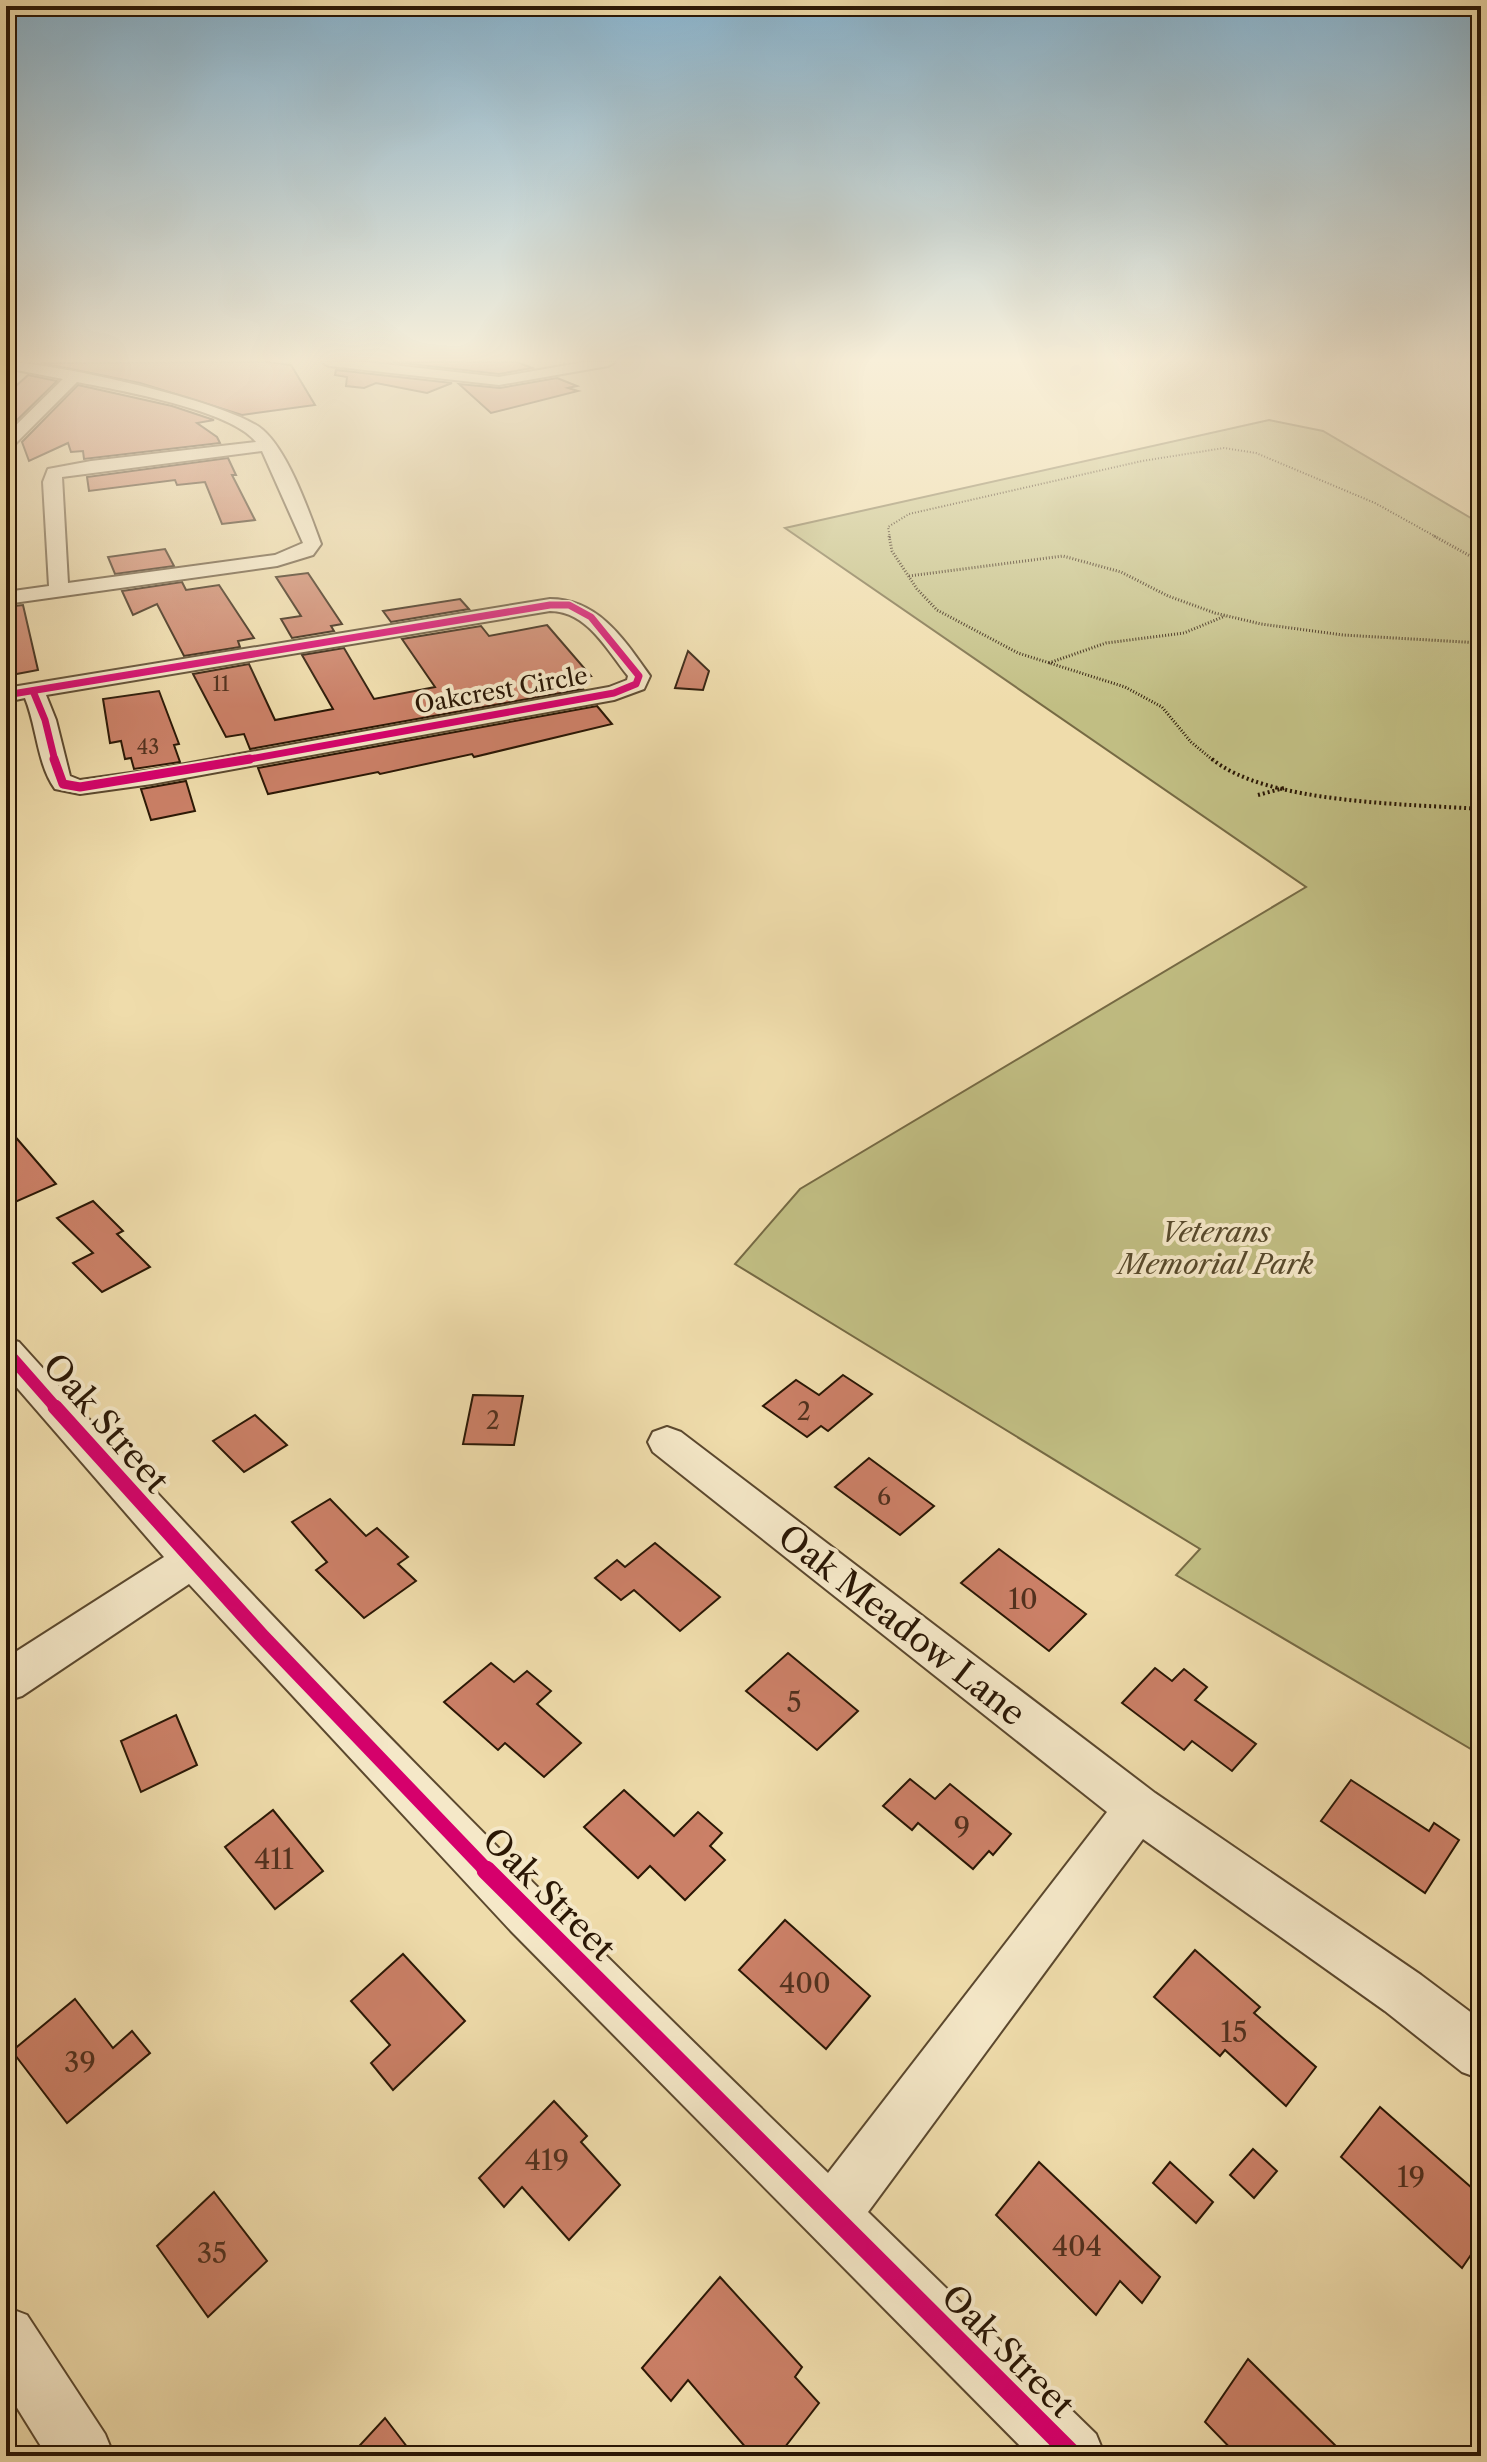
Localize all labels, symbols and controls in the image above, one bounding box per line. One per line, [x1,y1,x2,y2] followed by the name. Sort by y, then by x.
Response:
[412,660,590,720] street label: Oakcrest Circle
[213,672,230,696] house number: 11
[137,735,159,759] house number: 43
[1115,1215,1314,1281] park label: Veterans Memorial Park
[34,1345,178,1501] street label: Oak Street
[797,1397,811,1426] house number: 2
[486,1406,500,1435] house number: 2
[877,1482,891,1511] house number: 6
[770,1515,1034,1735] street label: Oak Meadow Lane
[1008,1582,1038,1616] house number: 10
[786,1685,802,1719] house number: 5
[954,1810,970,1844] house number: 9
[474,1819,624,1969] street label: Oak Street
[254,1842,294,1876] house number: 411
[779,1966,831,2000] house number: 400
[1221,2015,1247,2049] house number: 15
[64,2045,96,2079] house number: 39
[525,2143,569,2177] house number: 419
[1397,2160,1425,2194] house number: 19
[1052,2229,1102,2263] house number: 404
[197,2236,227,2270] house number: 35
[933,2276,1083,2426] street label: Oak Street

